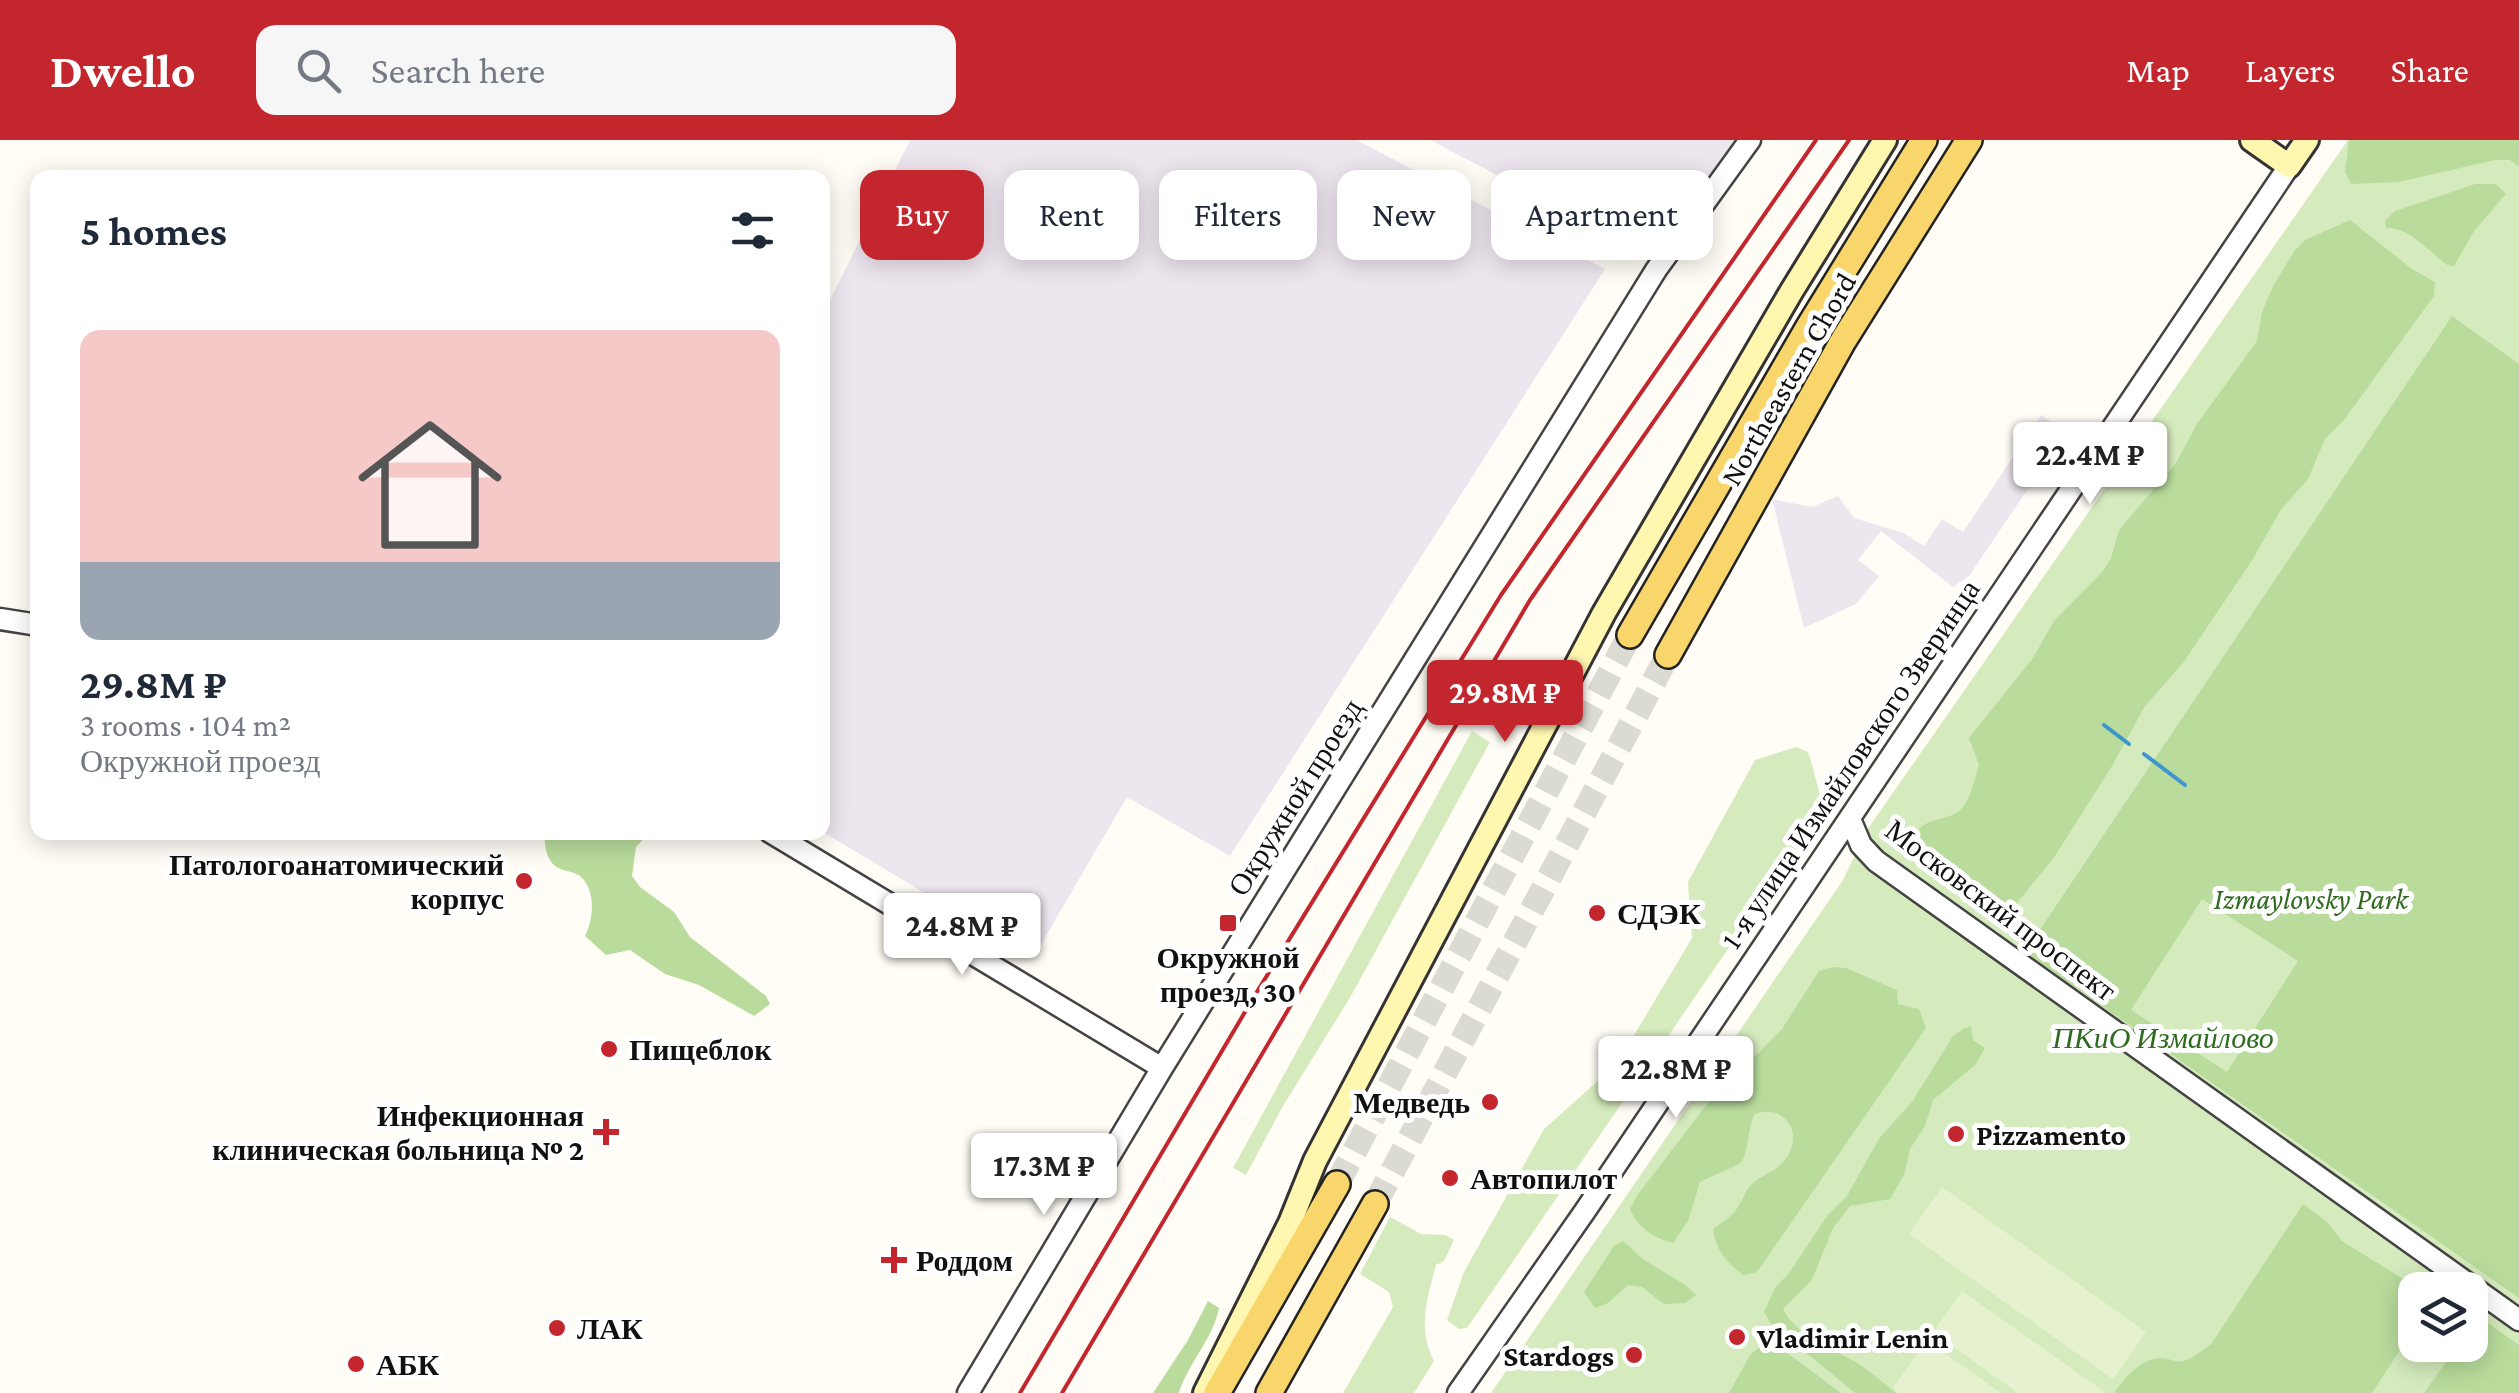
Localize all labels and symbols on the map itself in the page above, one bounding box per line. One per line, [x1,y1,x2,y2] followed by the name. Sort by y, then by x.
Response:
[1714,267,1862,491] street label: Northeastern Chord
[1998,422,2182,507] pin: 22.4M ₽
[1714,573,1986,955] street label: 1-я улица Измайловского Зверинца
[1413,660,1597,745] pin: 29.8M ₽
[1221,693,1369,901] street label: Окружной проезд
[1879,813,2123,1007] street label: Московский проспект
[169,848,504,915] place label: Патологоанатомический корпус
[513,870,535,892] marker: Патологоанатомический корпус
[2214,882,2410,916] park label: Izmaylovsky Park
[870,893,1054,978] pin: 24.8M ₽
[1617,897,1701,930] place label: СДЭК
[1586,902,1608,924] marker: СДЭК
[1217,912,1239,934] marker: Окружной проезд, 30
[1157,941,1299,1009] place label: Окружной проезд, 30
[2051,1021,2274,1054] park label: ПКиО Измайлово
[629,1033,772,1066] place label: Пищеблок
[1584,1036,1768,1121] pin: 22.8M ₽
[598,1038,620,1060] marker: Пищеблок
[1354,1086,1470,1119] place label: Медведь
[1479,1091,1501,1113] marker: Медведь
[212,1099,584,1166] place label: Инфекционная клиническая больница № 2
[1976,1118,2126,1151] place label: Pizzamento
[593,1119,619,1145] marker: Инфекционная клиническая больница № 2
[1945,1123,1967,1145] marker: Pizzamento
[952,1133,1136,1218] pin: 17.3M ₽
[1470,1162,1617,1195] place label: Автопилот
[1439,1167,1461,1189] marker: Автопилот
[916,1244,1013,1277] place label: Роддом
[881,1247,907,1273] marker: Роддом
[577,1312,643,1345] place label: ЛАК
[546,1317,568,1339] marker: ЛАК
[1756,1321,1949,1354] place label: Vladimir Lenin
[1726,1326,1748,1348] marker: Vladimir Lenin
[1503,1339,1614,1372] place label: Stardogs
[1623,1344,1645,1366] marker: Stardogs
[376,1348,439,1381] place label: АБК
[345,1353,367,1375] marker: АБК

